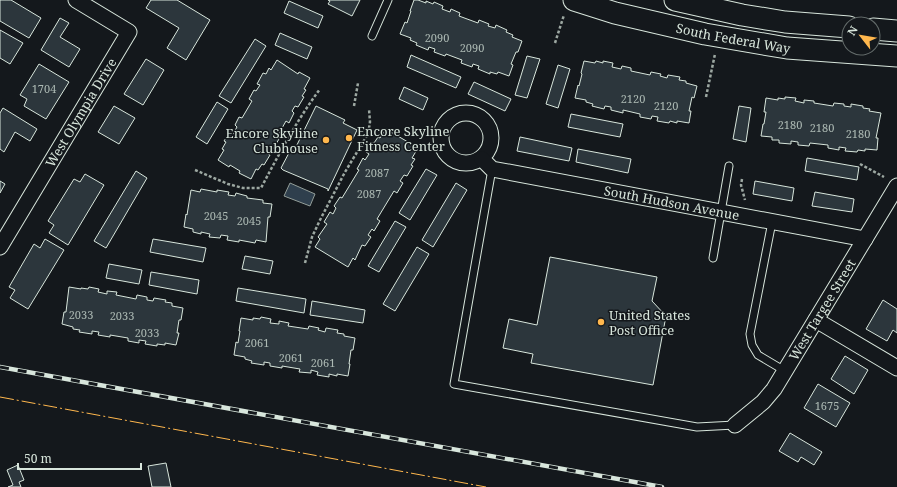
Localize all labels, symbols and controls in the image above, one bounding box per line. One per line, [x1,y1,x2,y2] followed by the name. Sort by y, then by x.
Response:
[841,16,881,56] north arrow
[674,19,792,58] street label: South Federal Way
[843,23,861,38] text: N
[425,30,449,45] house number: 2090
[460,40,484,55] house number: 2090
[41,54,120,170] street label: West Olympia Drive
[32,81,56,96] house number: 1704
[621,91,645,106] house number: 2120
[654,98,678,113] house number: 2120
[778,117,802,132] house number: 2180
[810,120,834,135] house number: 2180
[357,122,449,155] place label: Encore Skyline Fitness Center
[226,124,318,157] place label: Encore Skyline Clubhouse
[846,126,870,141] house number: 2180
[344,133,354,143] marker: Encore Skyline Fitness Center
[321,135,331,145] marker: Encore Skyline Clubhouse
[365,165,389,180] house number: 2087
[603,181,741,224] street label: South Hudson Avenue
[357,186,381,201] house number: 2087
[204,208,228,223] house number: 2045
[237,213,261,228] house number: 2045
[784,255,860,364] street label: West Targee Street
[609,306,690,339] place label: United States Post Office
[69,307,93,322] house number: 2033
[110,308,134,323] house number: 2033
[596,317,606,327] marker: United States Post Office
[135,325,159,340] house number: 2033
[245,335,269,350] house number: 2061
[279,350,303,365] house number: 2061
[311,355,335,370] house number: 2061
[815,398,839,413] house number: 1675
[18,445,141,471] scale bar
[24,450,52,467] text: 50 m

